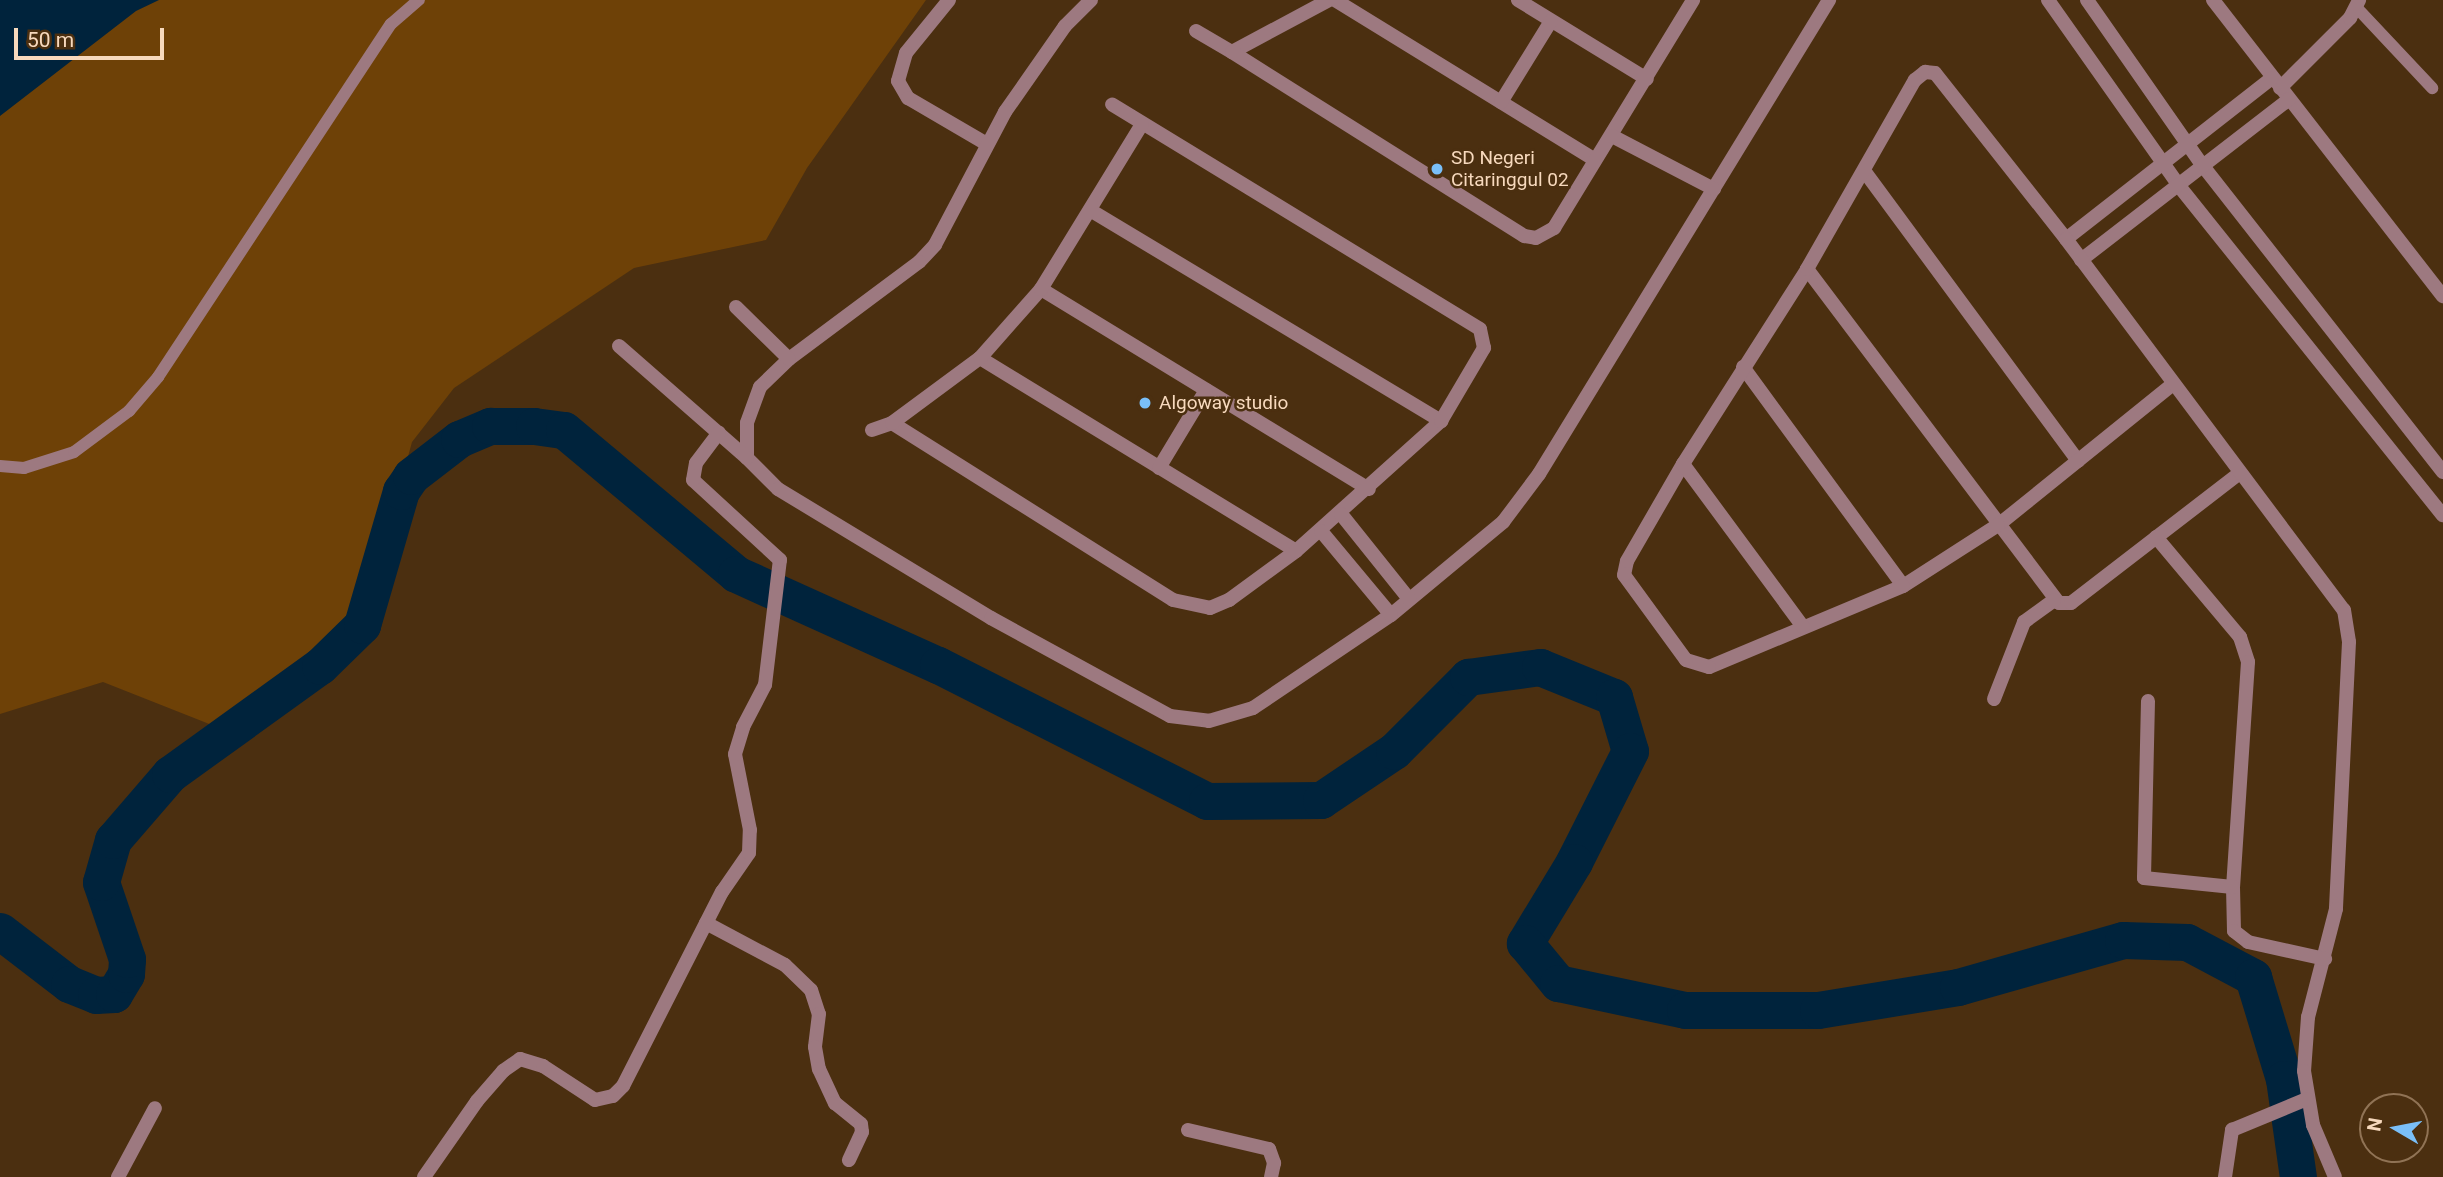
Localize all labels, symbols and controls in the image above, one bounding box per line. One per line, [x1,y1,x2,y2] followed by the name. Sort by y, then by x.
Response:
[18,14,168,58] scale bar
[27,28,74,52] text: 50 m
[1451,147,1569,191] place label: SD Negeri Citaringgul 02
[1429,161,1445,177] marker: SD Negeri Citaringgul 02
[1159,392,1288,414] place label: Algoway studio
[1137,395,1153,411] marker: Algoway studio
[2359,1093,2429,1163] north arrow
[2362,1116,2387,1133] text: N

